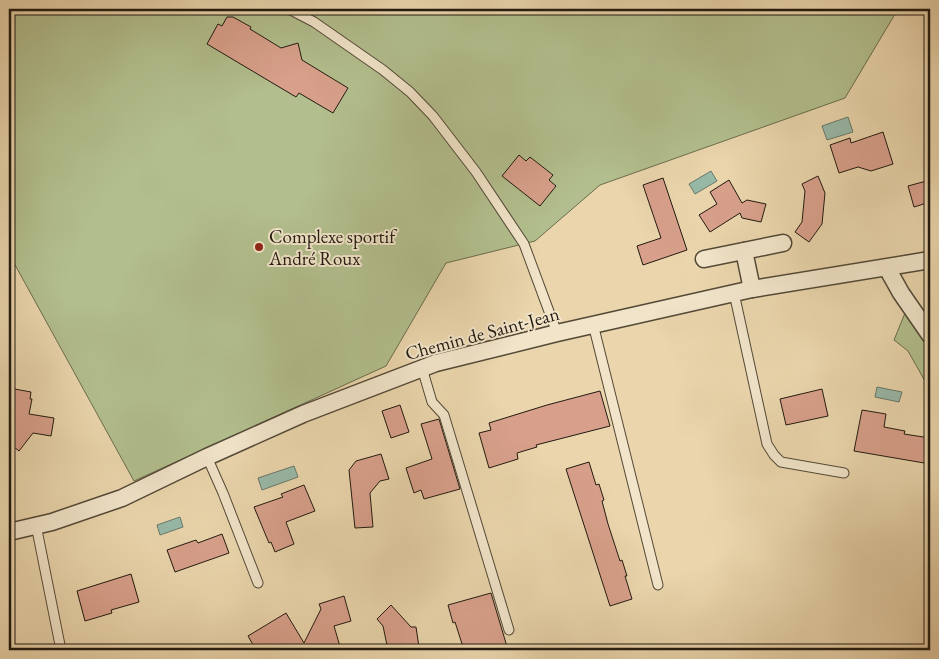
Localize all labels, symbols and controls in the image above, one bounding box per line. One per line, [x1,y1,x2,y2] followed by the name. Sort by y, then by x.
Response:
[268,224,397,271] place label: Complexe sportif André Roux
[253,241,265,253] marker: Complexe sportif André Roux
[402,301,562,366] street label: Chemin de Saint-Jean

